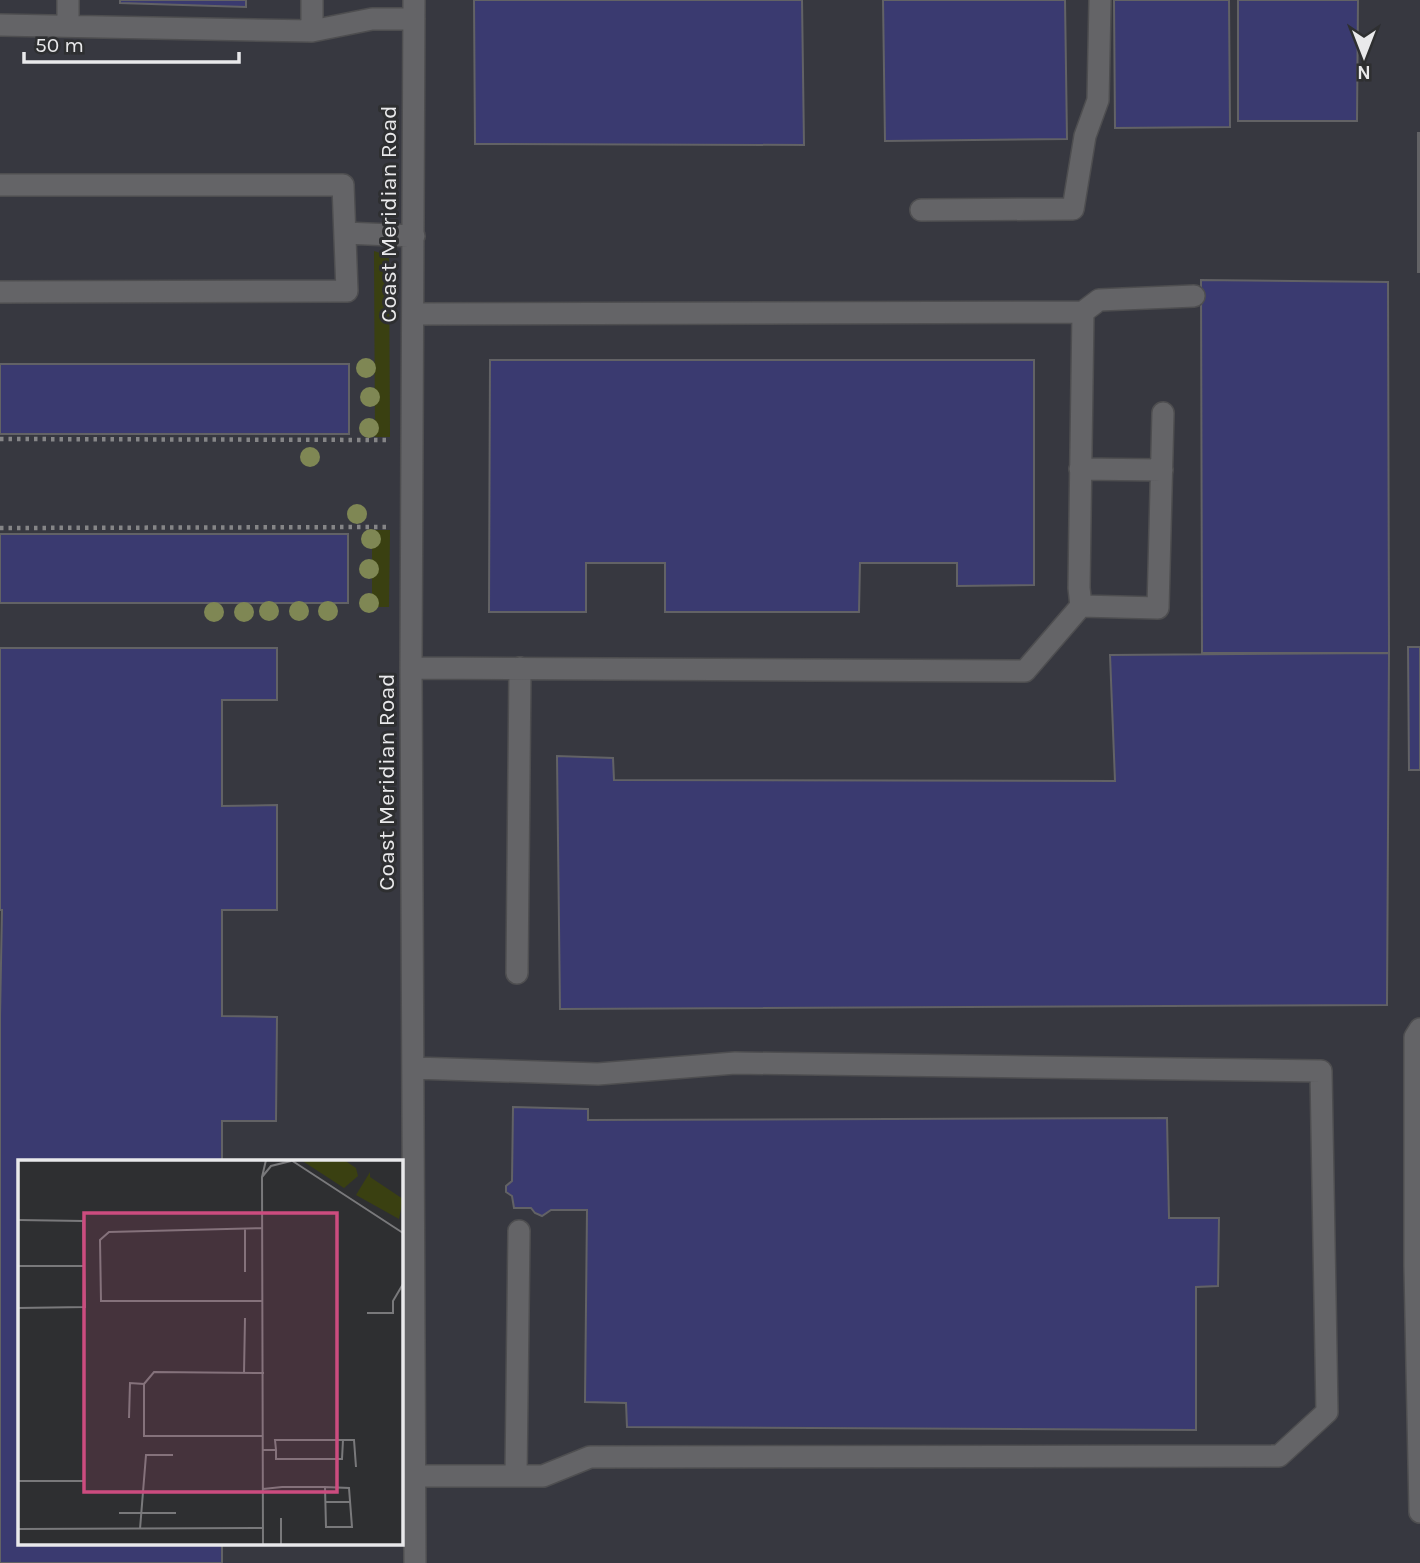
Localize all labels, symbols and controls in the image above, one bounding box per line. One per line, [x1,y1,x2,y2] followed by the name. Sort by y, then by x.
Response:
[24,21,240,65] scale bar
[1329,21,1399,91] north arrow
[35,33,84,57] text: 50 m
[1357,61,1371,83] text: N
[375,105,402,323] street label: Coast Meridian Road
[373,673,400,891] street label: Coast Meridian Road
[18,1160,402,1546] inset map

